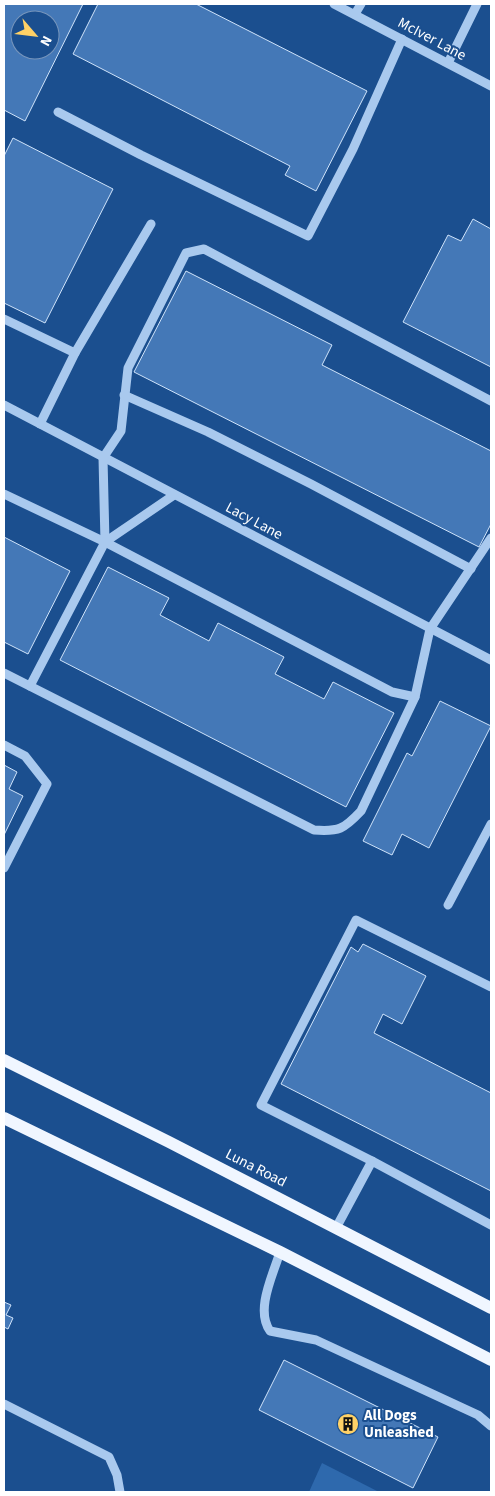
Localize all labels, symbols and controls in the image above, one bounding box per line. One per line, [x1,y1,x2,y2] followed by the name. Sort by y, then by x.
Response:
[10,10,60,60] north arrow
[394,12,470,66] street label: McIver Lane
[35,32,57,49] text: N
[222,497,286,545] street label: Lacy Lane
[222,1144,290,1192] street label: Luna Road
[363,1405,434,1443] place label: All Dogs Unleashed
[336,1412,360,1436] building icon: All Dogs Unleashed

